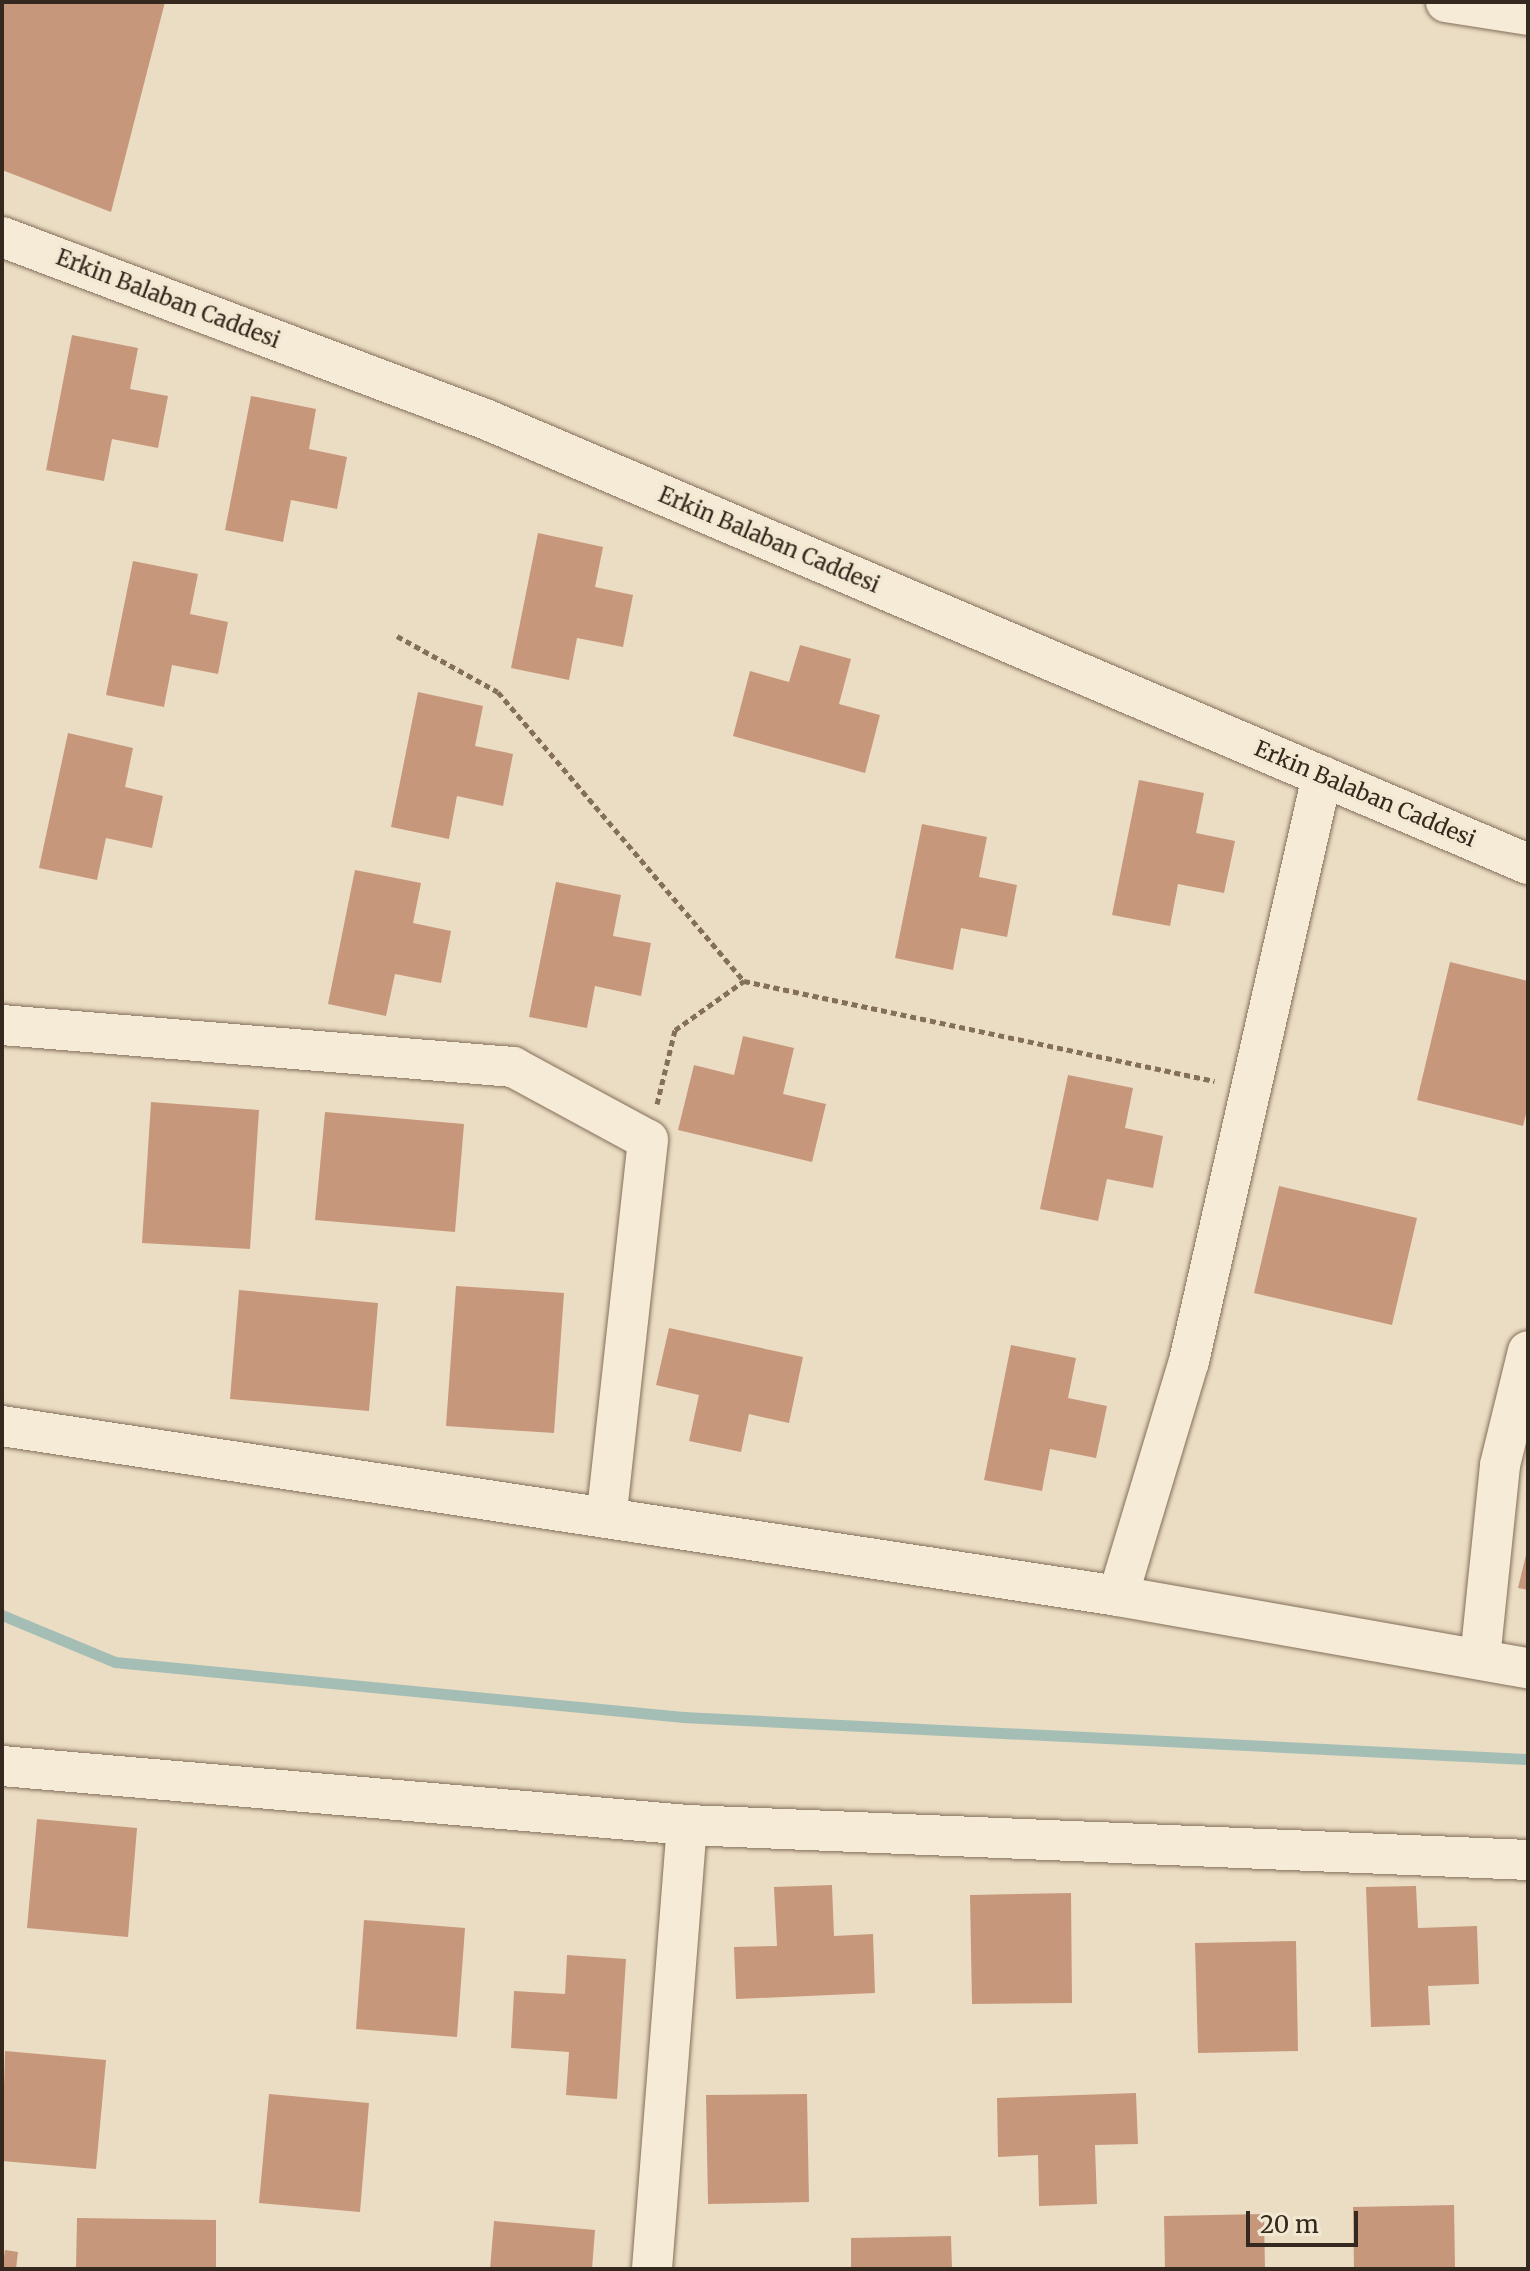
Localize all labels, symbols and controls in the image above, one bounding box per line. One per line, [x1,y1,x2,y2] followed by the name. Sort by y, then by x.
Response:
[52,244,284,354] street label: Erkin Balaban Caddesi
[654,481,884,599] street label: Erkin Balaban Caddesi
[1250,735,1480,853] street label: Erkin Balaban Caddesi
[1250,2195,1362,2245] scale bar
[1260,2209,1319,2240] text: 20 m

